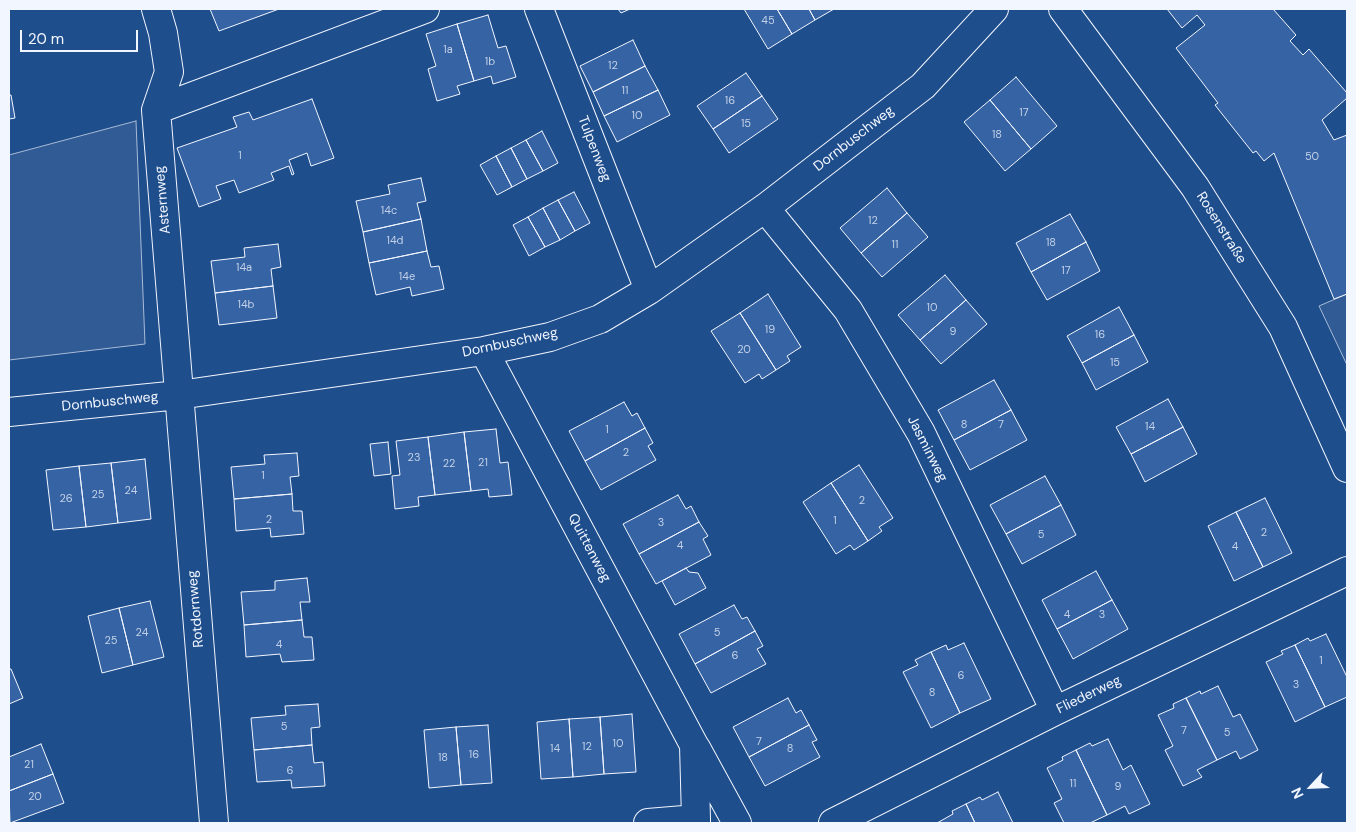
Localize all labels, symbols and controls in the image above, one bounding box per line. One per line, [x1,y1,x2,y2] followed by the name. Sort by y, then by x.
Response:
[761,14,775,28] house number: 45
[22,20,140,52] scale bar
[28,29,64,49] text: 20 m
[443,43,453,57] house number: 1a
[485,55,495,69] house number: 1b
[608,59,618,73] house number: 12
[622,84,628,98] house number: 11
[725,94,735,108] house number: 16
[811,102,897,176] street label: Dornbuschweg
[1019,106,1029,120] house number: 17
[632,109,642,123] house number: 10
[574,114,614,184] street label: Tulpenweg
[741,117,751,131] house number: 15
[992,128,1002,142] house number: 18
[238,149,242,163] house number: 1
[1305,150,1319,164] house number: 50
[152,165,174,235] street label: Asternweg
[1192,189,1250,267] street label: Rosenstraße
[381,204,397,218] house number: 14c
[868,214,878,228] house number: 12
[386,234,404,248] house number: 14d
[1046,236,1056,250] house number: 18
[892,238,898,252] house number: 11
[236,261,252,275] house number: 14a
[1061,264,1071,278] house number: 17
[399,270,415,284] house number: 14e
[238,298,254,312] house number: 14b
[927,301,937,315] house number: 10
[765,323,775,337] house number: 19
[461,325,559,361] street label: Dornbuschweg
[950,325,956,339] house number: 9
[1095,328,1105,342] house number: 16
[737,343,751,357] house number: 20
[1110,356,1120,370] house number: 15
[61,389,159,415] street label: Dornbuschweg
[903,413,951,485] street label: Jasminweg
[961,418,967,432] house number: 8
[998,418,1004,432] house number: 7
[1145,420,1155,434] house number: 14
[605,423,609,437] house number: 1
[623,446,629,460] house number: 2
[408,451,420,465] house number: 23
[478,456,488,470] house number: 21
[443,457,455,471] house number: 22
[261,469,265,483] house number: 1
[125,484,137,498] house number: 24
[91,488,105,502] house number: 25
[59,492,73,506] house number: 26
[859,494,865,508] house number: 2
[564,511,614,585] street label: Quittenweg
[266,513,272,527] house number: 2
[833,514,837,528] house number: 1
[658,516,664,530] house number: 3
[1261,526,1267,540] house number: 2
[1038,528,1044,542] house number: 5
[677,539,683,553] house number: 4
[1232,540,1238,554] house number: 4
[184,570,208,648] street label: Rotdornweg
[1064,608,1070,622] house number: 4
[1099,608,1105,622] house number: 3
[136,626,148,640] house number: 24
[714,626,720,640] house number: 5
[104,634,118,648] house number: 25
[276,638,282,652] house number: 4
[732,649,738,663] house number: 6
[1319,654,1323,668] house number: 1
[958,669,964,683] house number: 6
[1054,672,1124,718] street label: Fliederweg
[1293,678,1299,692] house number: 3
[929,686,935,700] house number: 8
[281,720,287,734] house number: 5
[1181,724,1187,738] house number: 7
[1224,726,1230,740] house number: 5
[756,735,762,749] house number: 7
[613,737,623,751] house number: 10
[582,740,592,754] house number: 12
[550,742,560,756] house number: 14
[787,742,793,756] house number: 8
[469,748,479,762] house number: 16
[438,751,448,765] house number: 18
[24,758,34,772] house number: 21
[1286,762,1336,812] north arrow
[287,764,293,778] house number: 6
[1070,777,1076,791] house number: 11
[1115,780,1121,794] house number: 9
[1287,785,1308,802] text: N
[28,790,42,804] house number: 20

